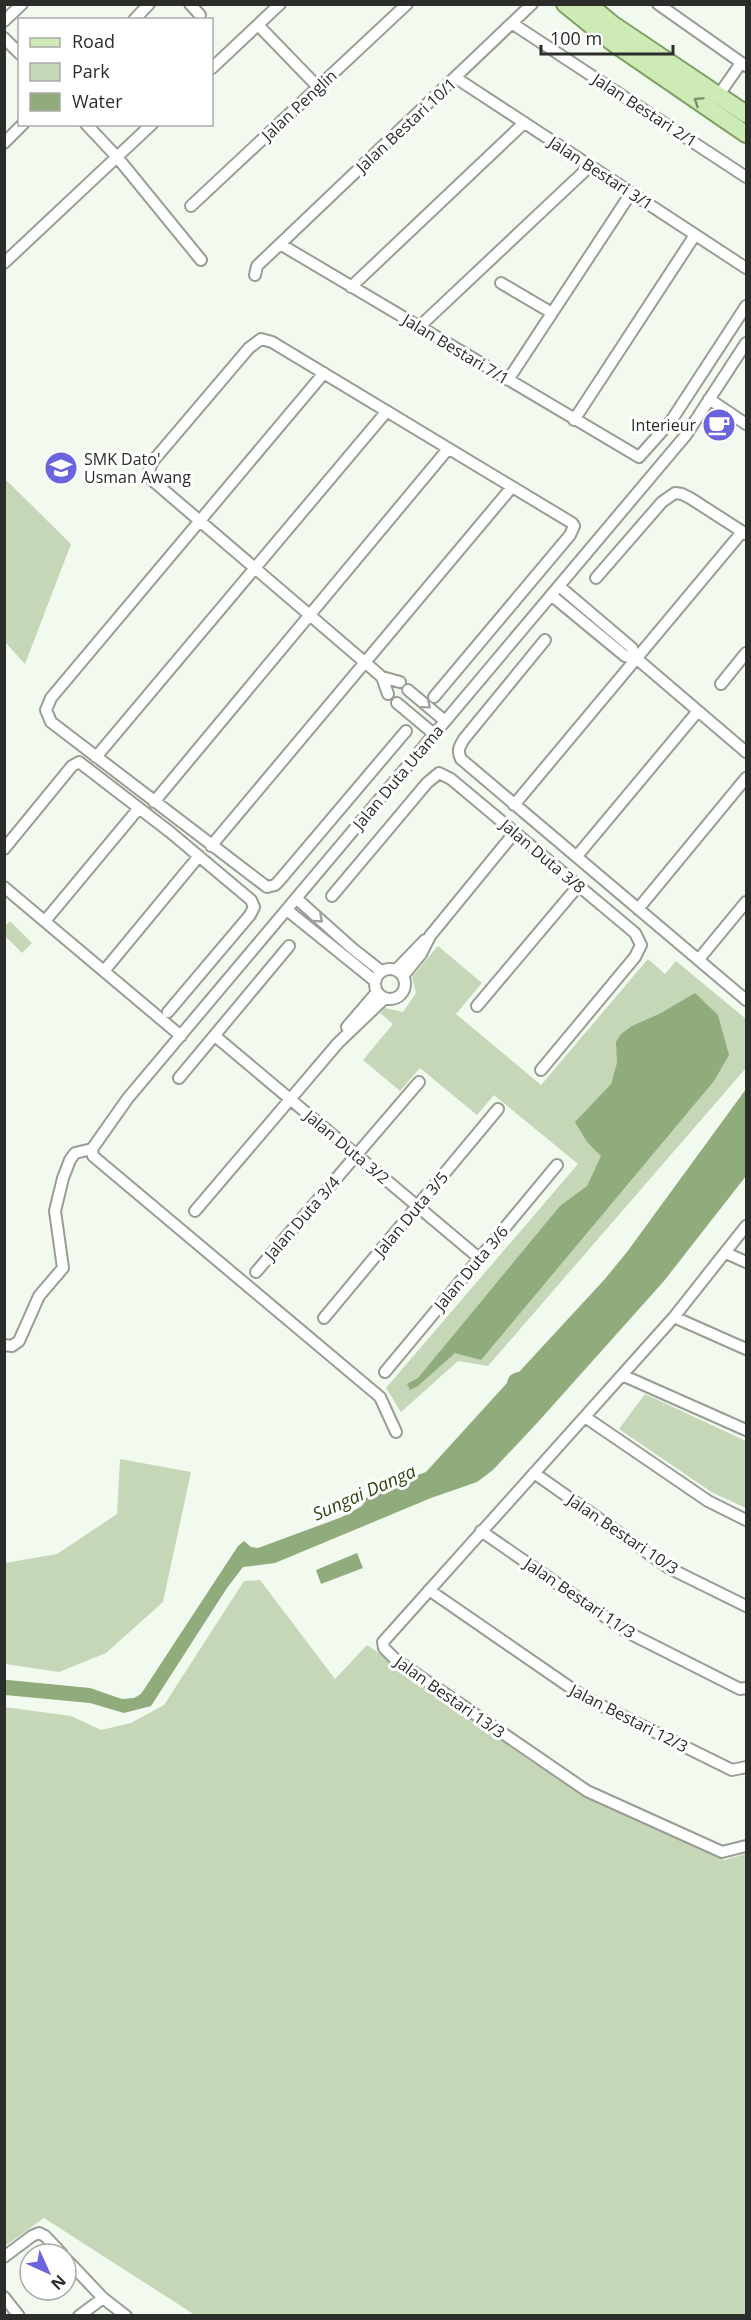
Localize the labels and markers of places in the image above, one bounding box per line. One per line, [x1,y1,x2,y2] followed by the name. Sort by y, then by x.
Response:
[701,407,737,443] cafe icon: Interieur
[631,414,696,436] place label: Interieur
[84,448,191,488] place label: SMK Dato' Usman Awang
[43,450,79,486] school or university icon: SMK Dato' Usman Awang

